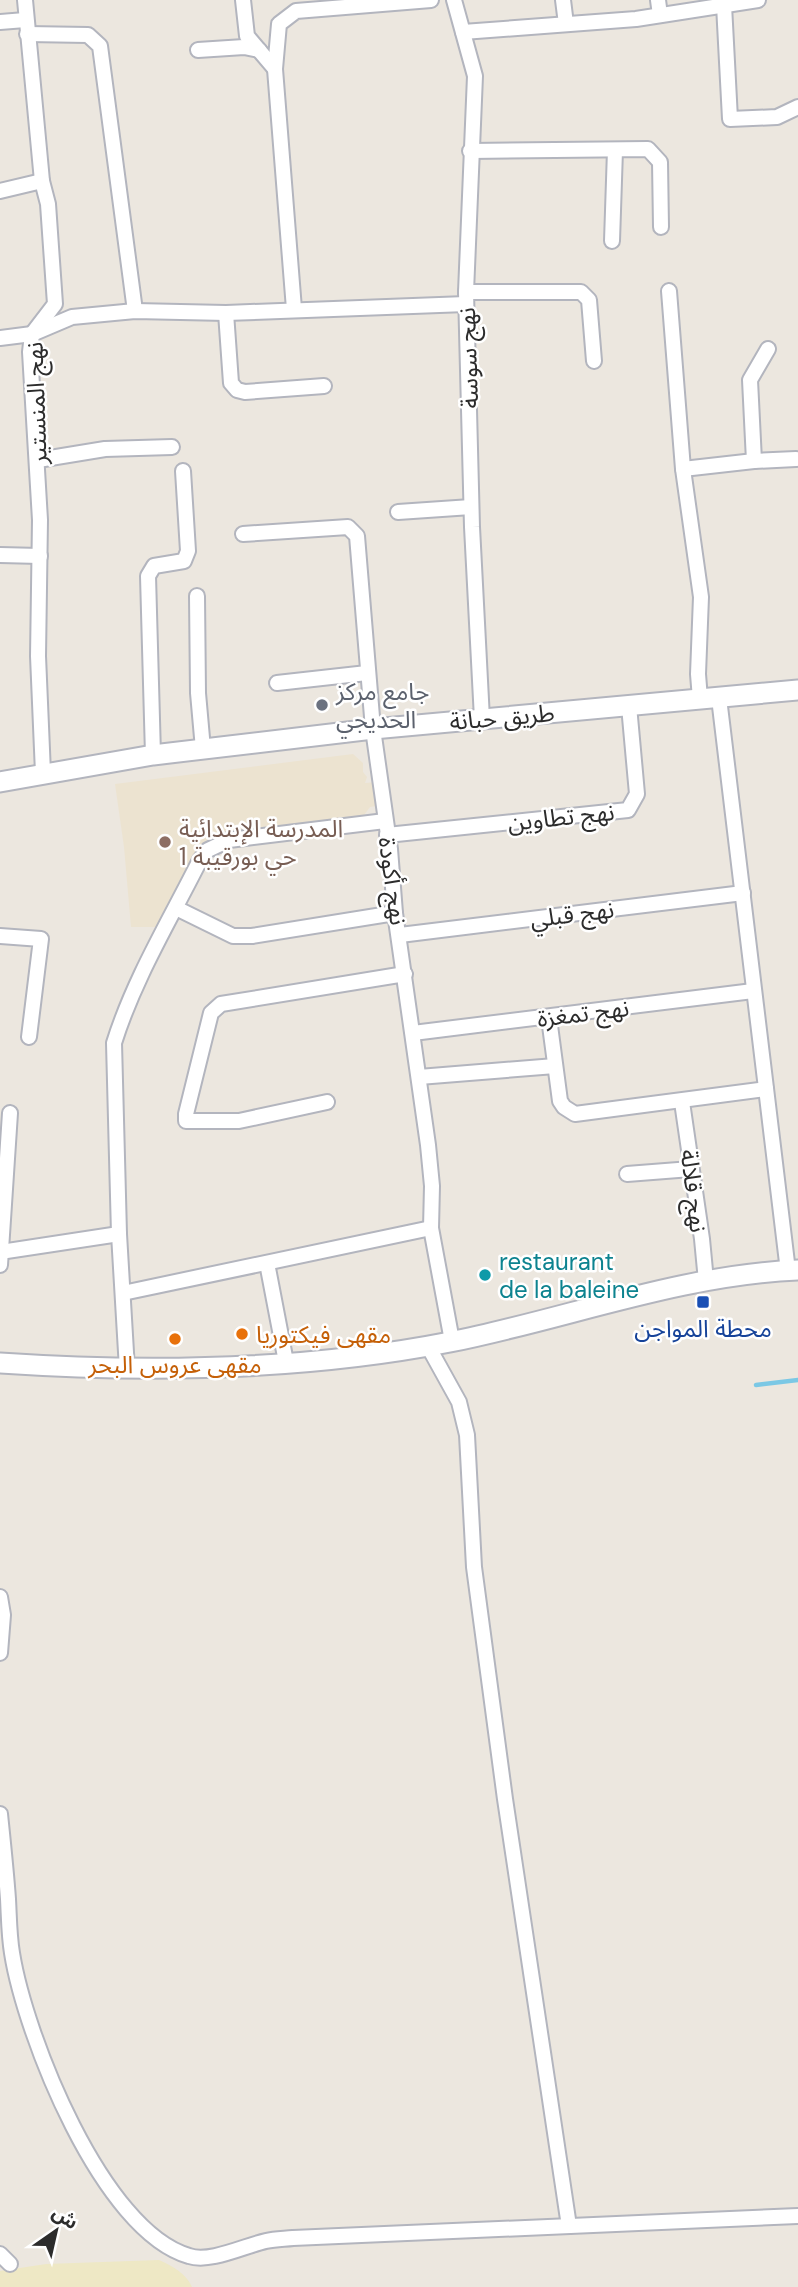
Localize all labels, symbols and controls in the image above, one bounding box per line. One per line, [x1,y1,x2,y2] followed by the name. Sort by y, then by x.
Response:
[451,307,487,409] street label: نهج سوسة
[18,341,56,466] street label: نهج المنستير
[335,676,429,738] place label: جامع مركز الحديجي
[314,697,330,713] marker: جامع مركز الحديجي
[448,697,556,737] street label: طريق حبانة
[506,796,616,840] street label: نهج تطاوين
[179,813,343,875] place label: المدرسة الإبتدائية حي بورقيبة 1
[157,834,173,850] marker: المدرسة الإبتدائية حي بورقيبة 1
[370,835,415,927] street label: نهج أكودة
[528,893,616,938] street label: نهج قبلي
[535,992,631,1036] street label: نهج تمغزة
[672,1148,714,1235] street label: نهج قلالة
[499,1246,639,1305] place label: restaurant de la baleine
[477,1267,493,1283] marker: restaurant de la baleine
[695,1294,711,1310] marker: محطة المواجن
[634,1313,772,1344] place label: محطة المواجن
[256,1319,391,1350] place label: مقهى فيكتوريا
[234,1326,250,1342] marker: مقهى فيكتوريا
[167,1331,183,1347] marker: مقهى عروس البحر
[87,1349,262,1380] place label: مقهى عروس البحر
[21,2196,91,2266] north arrow
[47,2200,83,2235] text: ش

